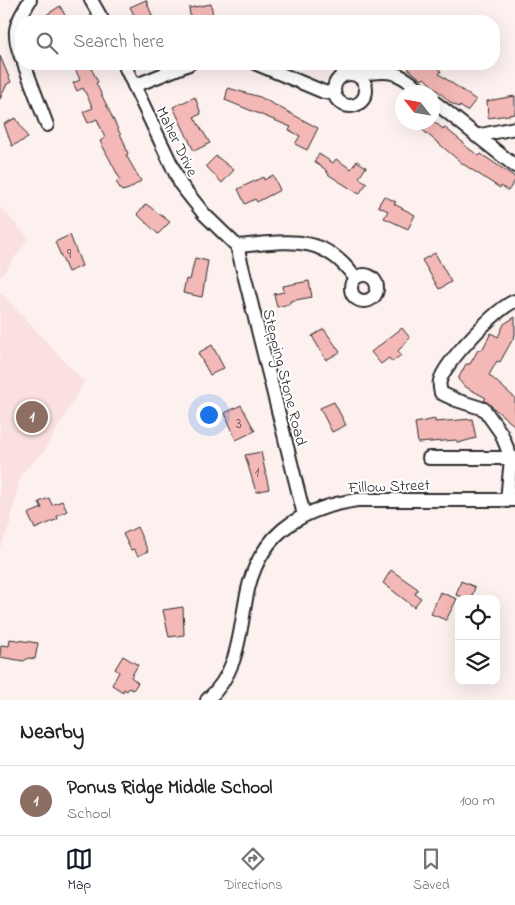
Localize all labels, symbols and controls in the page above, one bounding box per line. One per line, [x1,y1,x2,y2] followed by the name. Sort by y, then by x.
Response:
[15,15,500,70] search box
[33,29,61,57] icon: search
[73,29,164,56] text: Search here
[395,85,440,130] north arrow
[149,103,204,182] street label: Maher Drive
[67,244,72,265] house number: 9
[255,307,313,448] street label: Stepping Stone Road
[16,398,48,436] pin: 1
[196,402,222,428] your location
[236,414,242,435] house number: 3
[255,462,260,483] house number: 1
[347,474,431,500] street label: Fillow Street
[455,595,500,685] map controls
[455,595,500,640] button: locate
[455,640,500,685] button: layers
[20,718,84,748] text: Nearby
[67,775,273,802] text: Ponus Ridge Middle School
[33,789,39,813] text: 1
[460,789,495,813] text: 100 m
[67,802,111,826] text: School
[65,845,93,896] tab: Map
[224,845,282,896] tab: Directions
[413,845,450,896] tab: Saved

